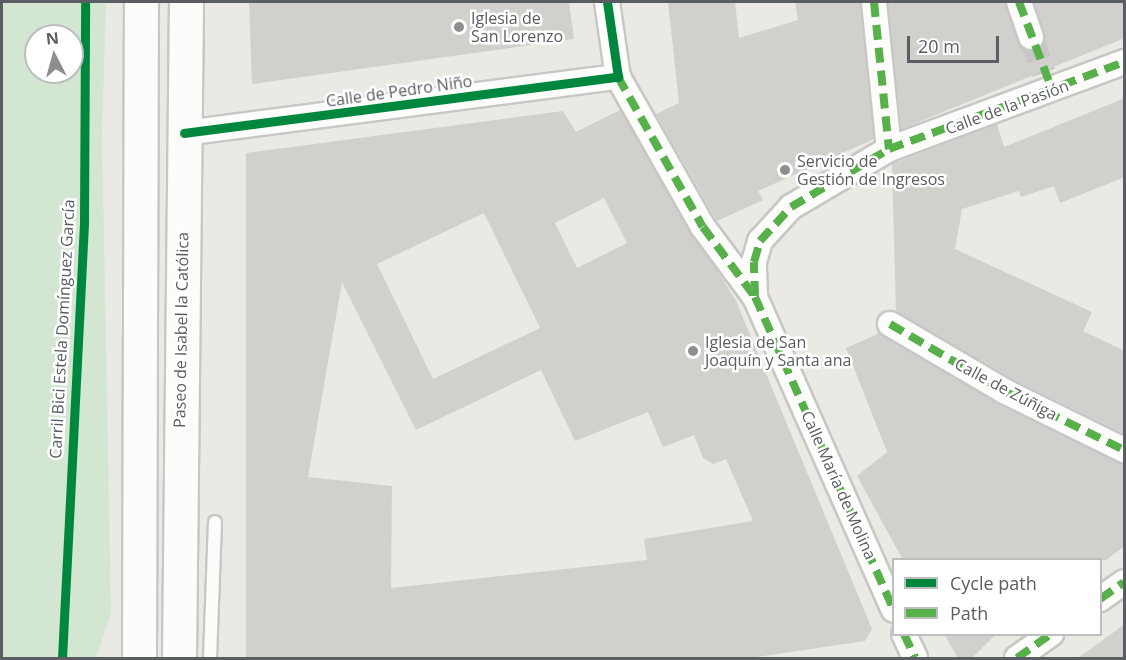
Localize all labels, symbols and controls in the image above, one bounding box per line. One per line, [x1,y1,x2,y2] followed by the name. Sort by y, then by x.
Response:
[471,8,563,46] place label: Iglesia de San Lorenzo
[452,20,466,34] marker: Iglesia de San Lorenzo
[24,24,84,84] north arrow
[910,24,1002,62] scale bar
[45,26,60,50] text: N
[918,34,960,58] text: 20 m
[325,71,473,111] street label: Calle de Pedro Niño
[943,76,1071,138] street label: Calle de la Pasión
[797,151,945,189] place label: Servicio de Gestión de Ingresos
[778,163,792,177] marker: Servicio de Gestión de Ingresos
[46,199,78,459] street label: Carril Bici Estela Domínguez García
[170,232,192,428] street label: Paseo de Isabel la Católica
[705,332,851,370] place label: Iglesia de San Joaquín y Santa ana
[686,344,700,358] marker: Iglesia de San Joaquín y Santa ana
[951,354,1061,424] street label: Calle de Zúñiga
[798,408,880,562] street label: Calle María de Molina
[892,558,1102,636] legend
[950,571,1037,595] text: Cycle path
[950,601,988,625] text: Path

